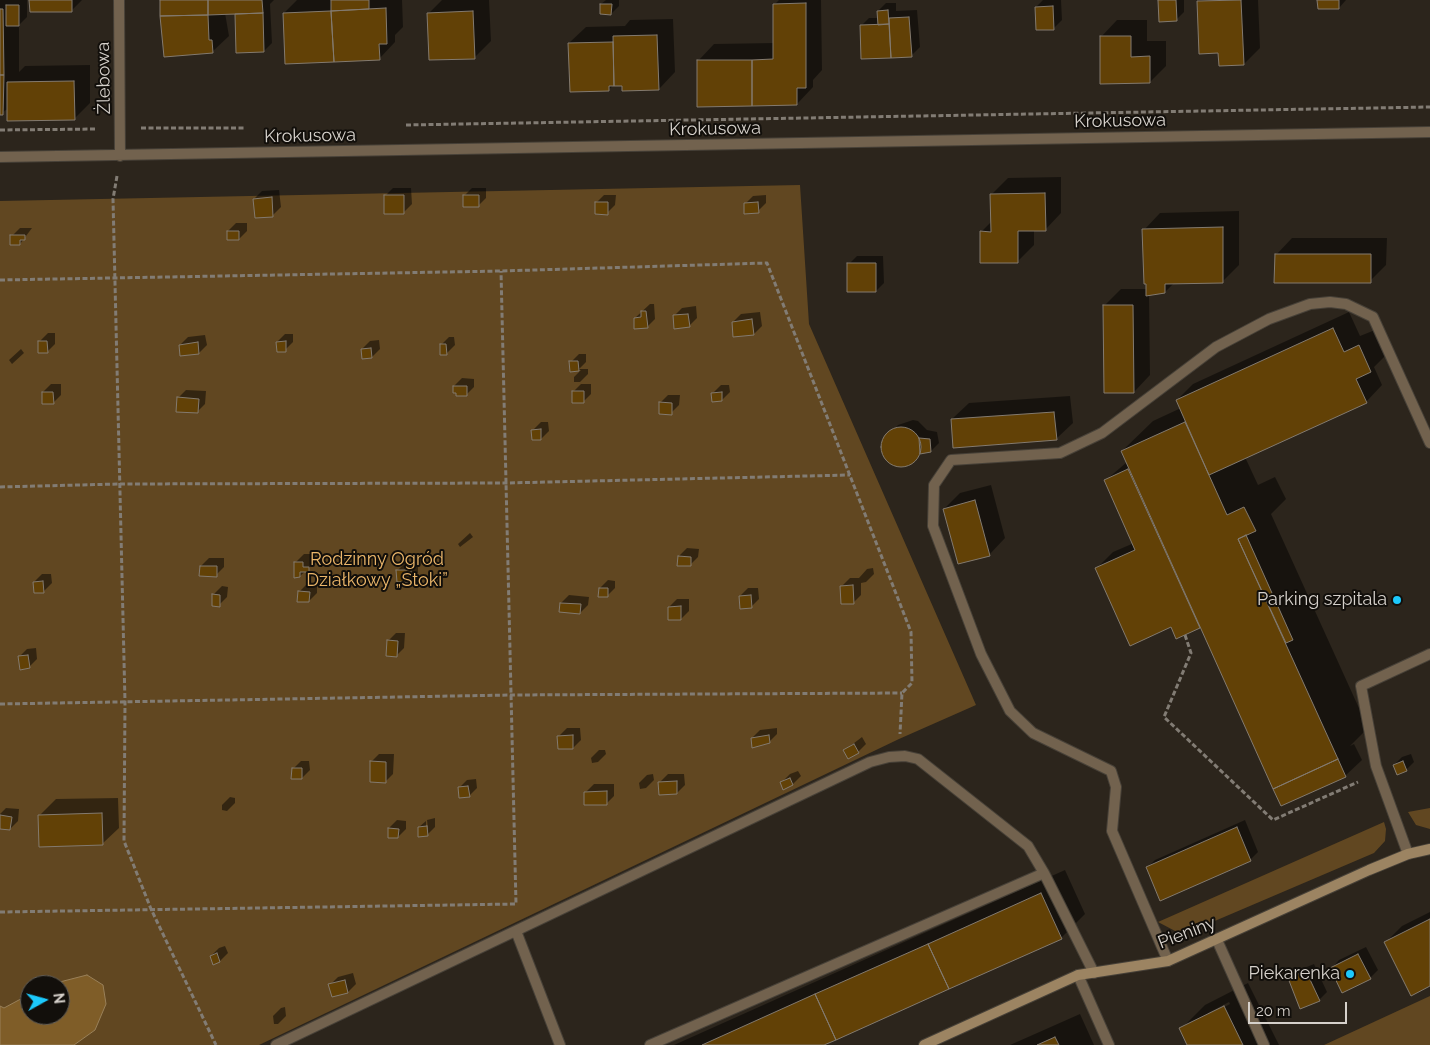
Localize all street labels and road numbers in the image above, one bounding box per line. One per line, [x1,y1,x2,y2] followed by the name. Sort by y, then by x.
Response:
[93,42,115,114] street label: Żlebowa
[1074,109,1166,133] street label: Krokusowa
[669,117,761,141] street label: Krokusowa
[264,124,356,148] street label: Krokusowa
[1155,912,1219,954] street label: Pieniny

